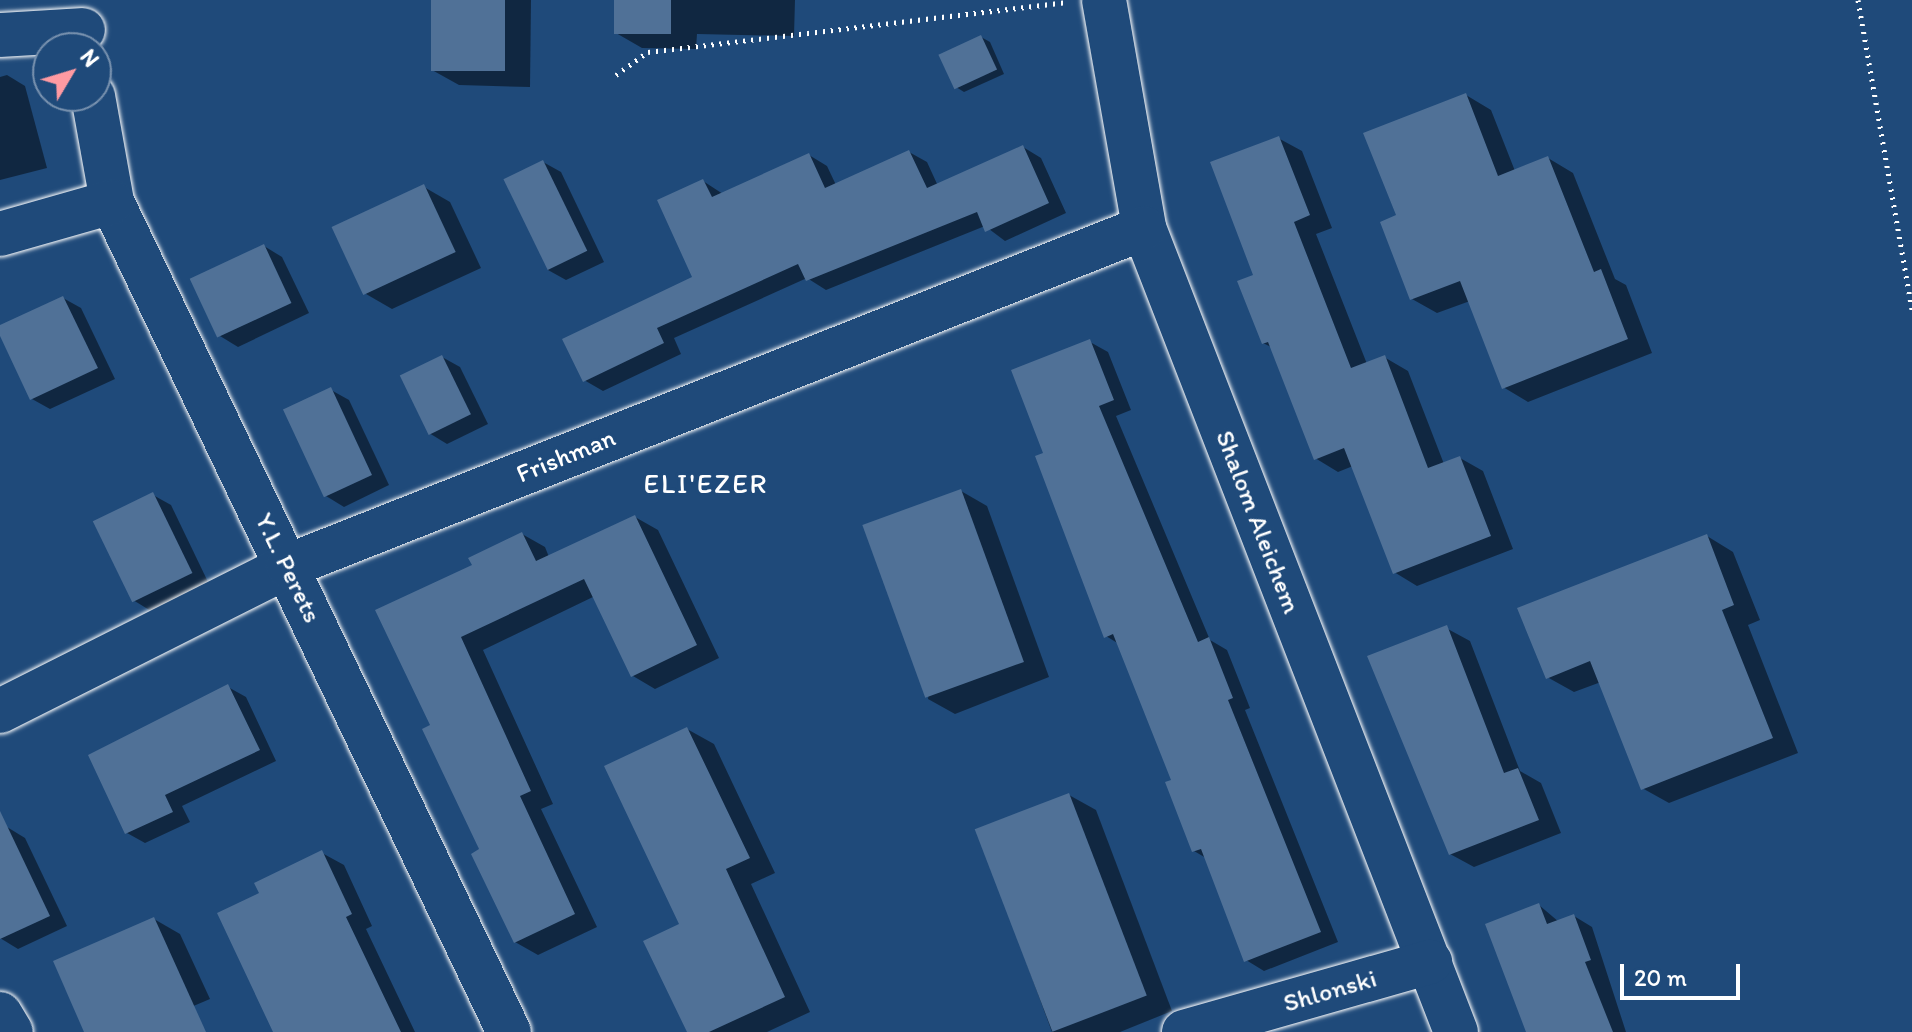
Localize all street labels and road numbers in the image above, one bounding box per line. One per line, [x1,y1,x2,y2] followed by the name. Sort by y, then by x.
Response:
[512,422,620,490] street label: Frishman
[1209,426,1307,618] street label: Shalom Aleichem
[248,509,328,627] street label: Y.L. Perets
[1280,963,1380,1019] street label: Shlonski

